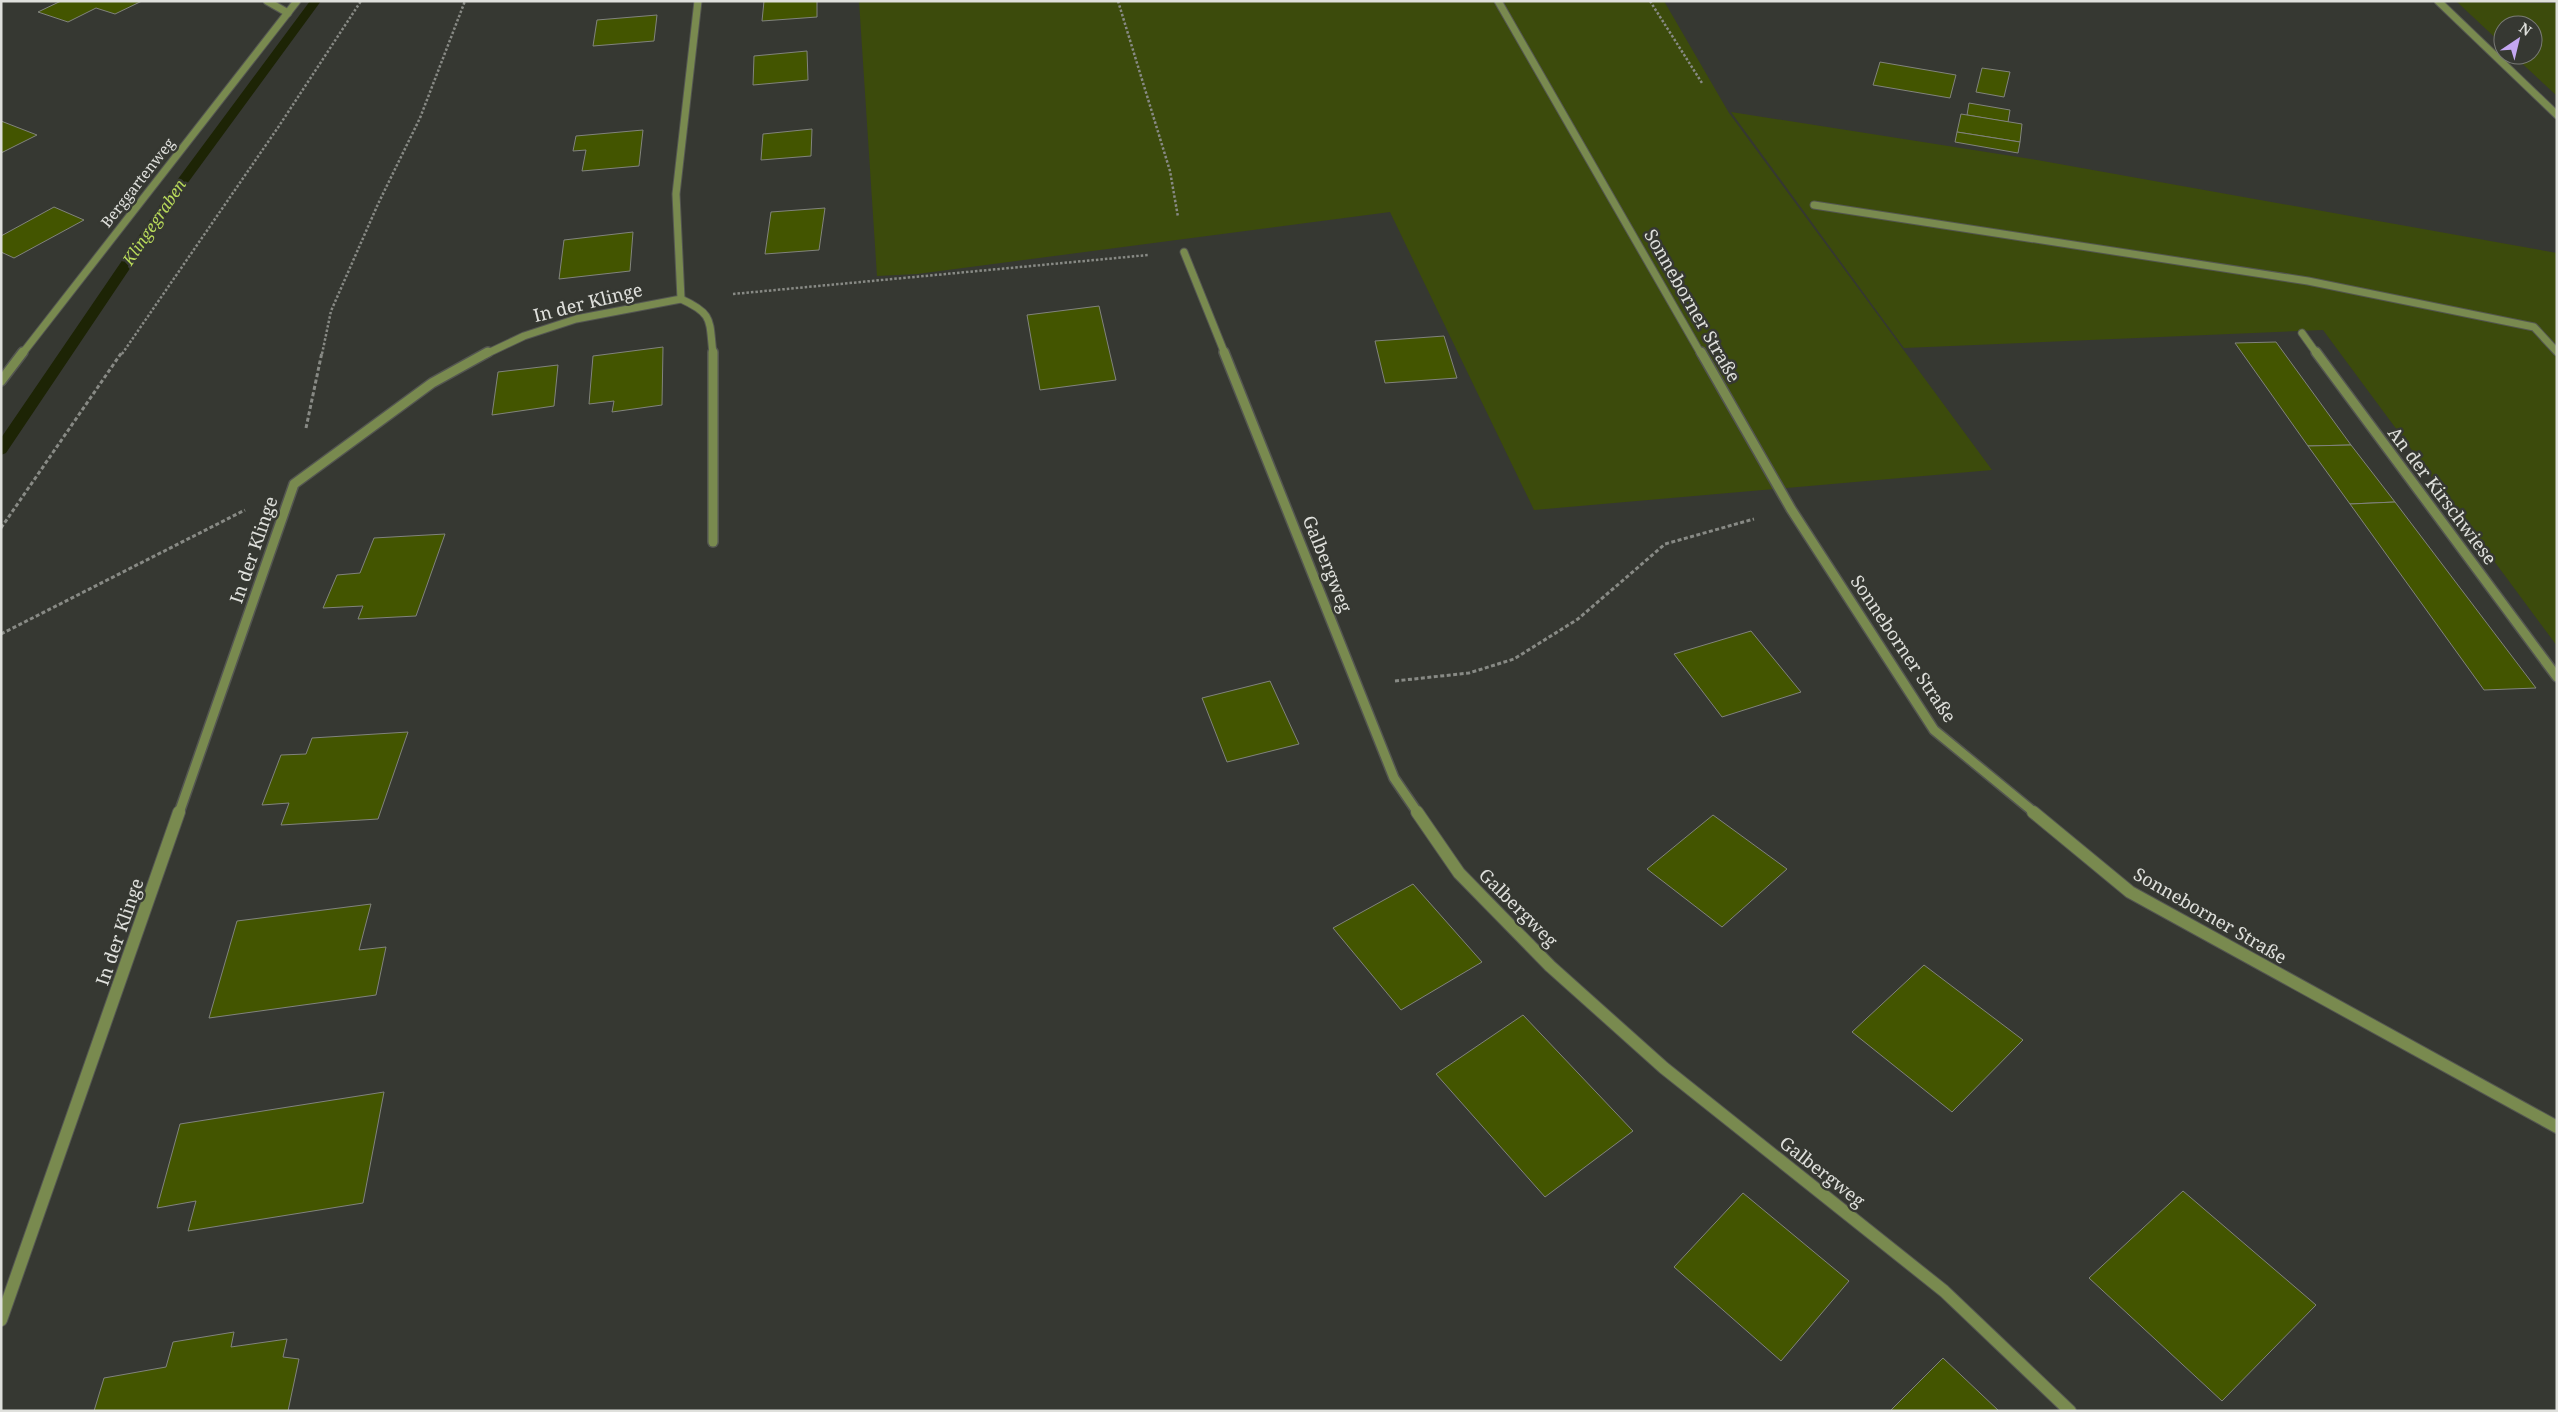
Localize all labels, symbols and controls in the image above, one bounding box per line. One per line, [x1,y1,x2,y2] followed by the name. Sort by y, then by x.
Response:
[2493,15,2543,65] north arrow
[2516,18,2536,40] text: N
[96,133,179,231] street label: Berggartenweg
[117,174,191,270] water label: Klingegraben
[1639,225,1747,386] street label: Sonneborner Straße
[531,277,645,327] street label: In der Klinge
[2383,422,2503,569] street label: An der Kirschwiese
[224,493,283,606] street label: In der Klinge
[1298,512,1358,616] street label: Galbergweg
[1846,570,1962,727] street label: Sonneborner Straße
[2130,861,2291,969] street label: Sonneborner Straße
[1474,863,1564,952] street label: Galbergweg
[90,875,149,988] street label: In der Klinge
[1775,1130,1871,1212] street label: Galbergweg

